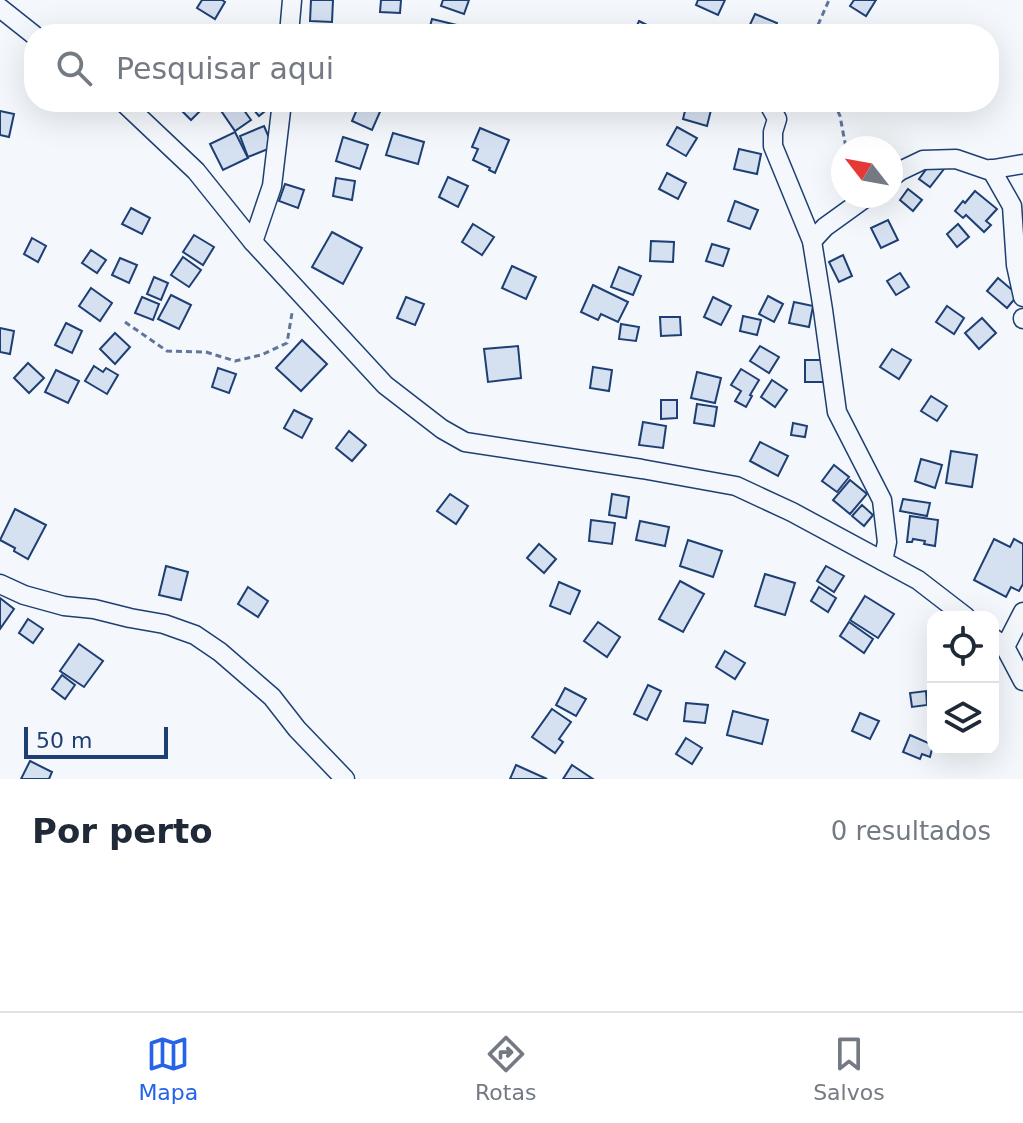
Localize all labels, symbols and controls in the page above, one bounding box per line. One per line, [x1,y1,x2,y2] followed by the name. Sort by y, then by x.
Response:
[24,24,999,112] search box
[52,46,96,90] icon: search
[116,51,334,86] text: Pesquisar aqui
[831,136,903,208] north arrow
[927,611,999,755] map controls
[927,611,999,683] button: locate
[927,683,999,755] button: layers
[24,723,168,759] scale bar
[36,728,92,753] text: 50 m
[32,811,213,851] text: Por perto
[831,816,991,846] text: 0 resultados
[138,1032,198,1105] tab: Mapa
[475,1032,536,1105] tab: Rotas
[813,1032,885,1105] tab: Salvos

